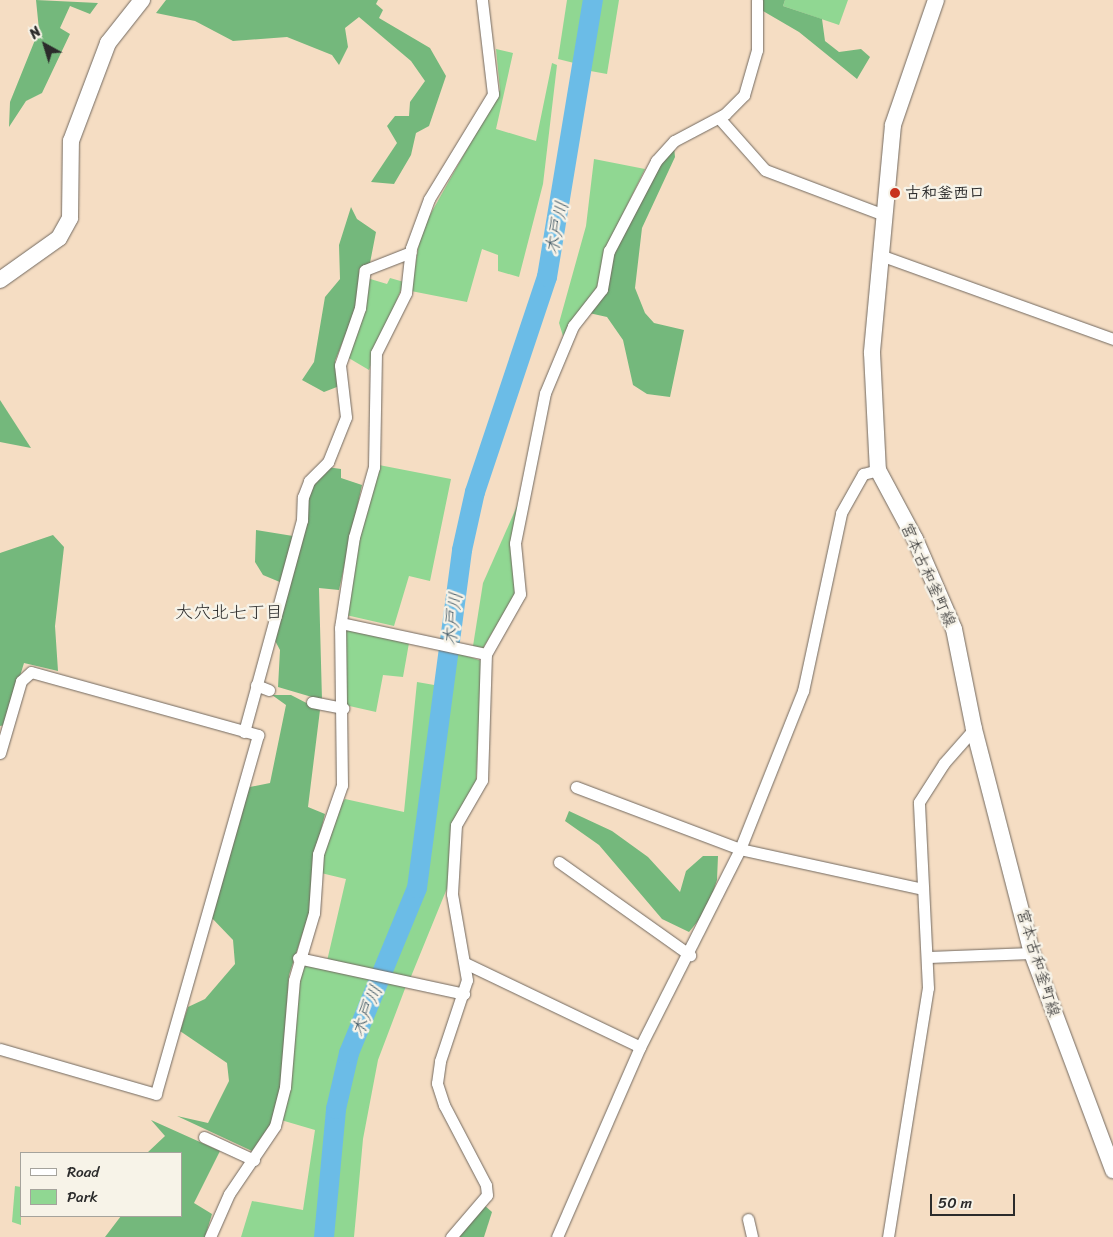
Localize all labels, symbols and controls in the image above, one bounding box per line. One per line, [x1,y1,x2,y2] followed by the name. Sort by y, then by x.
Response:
[20,20,70,70] north arrow
[24,20,47,46] text: N
[905,183,985,203] place label: 古和釜西口
[889,187,901,199] marker: 古和釜西口
[541,199,573,257] water label: 木戸川
[896,520,960,630] street label: 宮本古和釜町線
[439,591,467,647] water label: 木戸川
[175,601,283,623] district label: 大穴北七丁目
[1012,907,1064,1019] street label: 宮本古和釜町線
[347,982,387,1040] water label: 木戸川
[20,1152,182,1217] legend
[67,1159,99,1185] text: Road
[67,1184,98,1210] text: Park
[933,1184,1018,1216] scale bar
[938,1190,972,1216] text: 50 m

